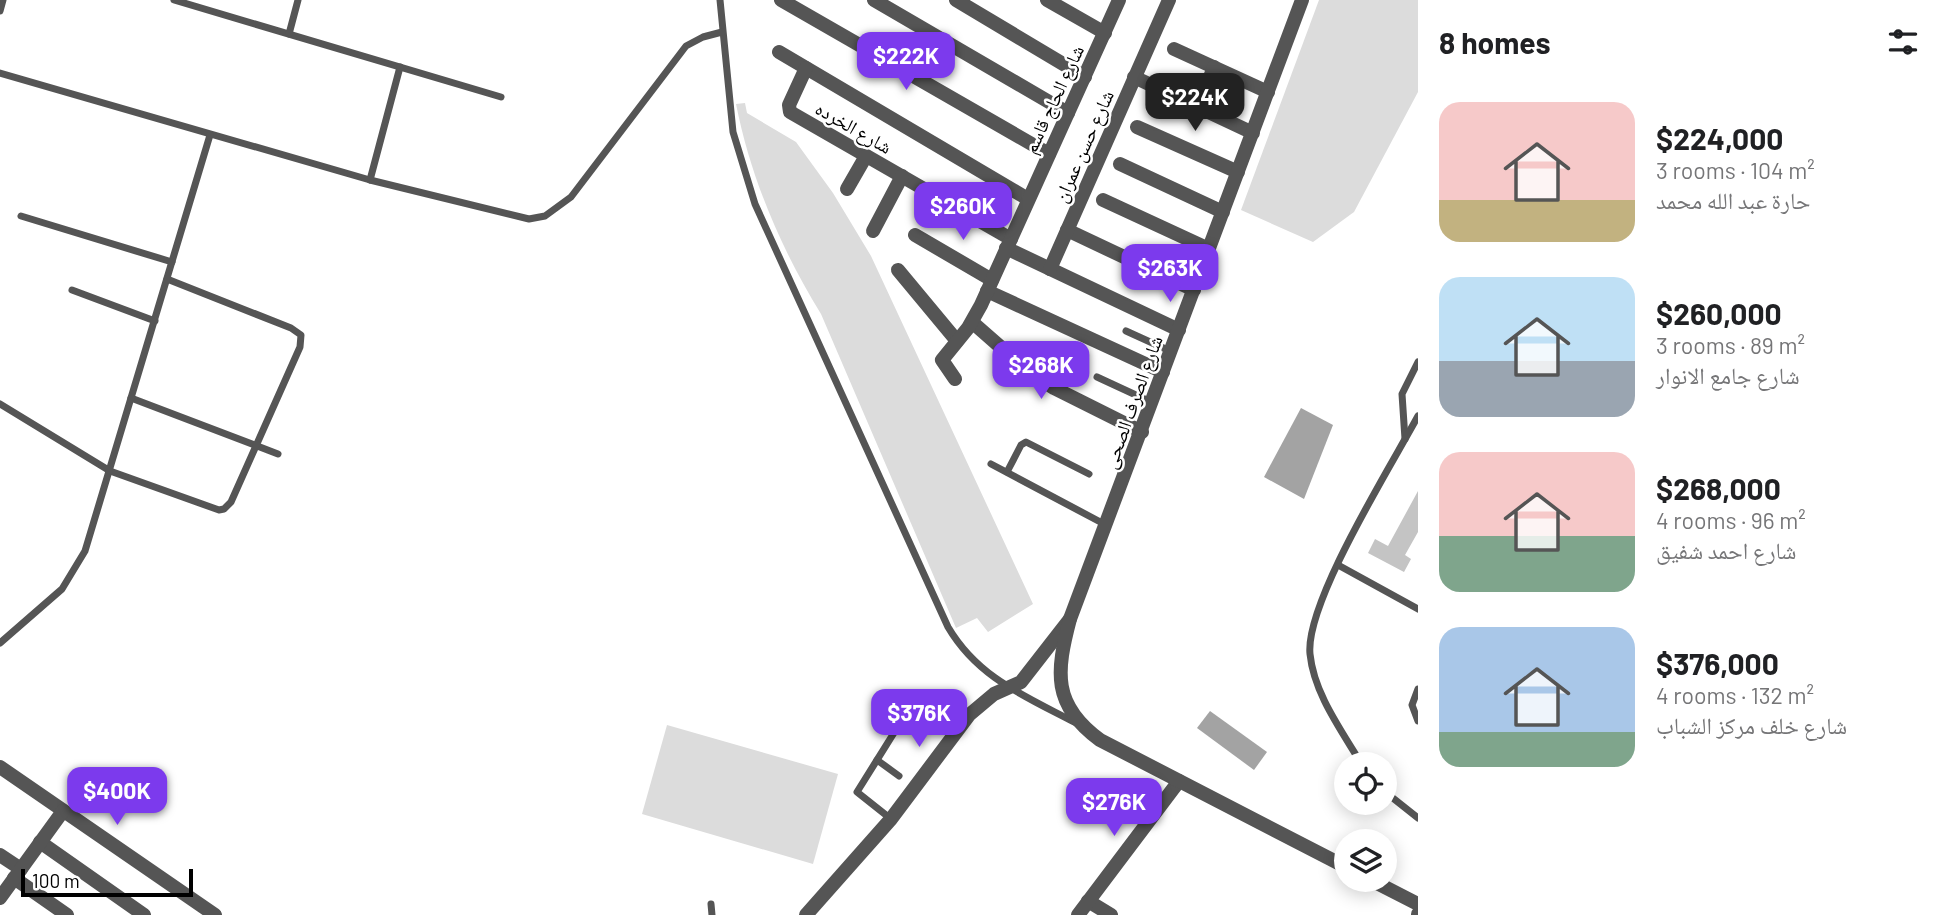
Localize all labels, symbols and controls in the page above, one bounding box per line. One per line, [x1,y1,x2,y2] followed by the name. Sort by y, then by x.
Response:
[1884,23,1922,61] icon: filters
[1439,24,1550,60] text: 8 homes
[857,32,955,92] pin: $222K
[873,41,939,69] text: $222K
[1018,41,1090,158] street label: شارع الحاج قاسم
[1146,74,1244,133] pin: $224K
[1161,82,1229,110] text: $224K
[1048,86,1119,206] street label: شارع حسن عمران
[811,96,896,159] street label: شارع الخرده
[1656,120,1783,156] text: $224,000
[1495,130,1579,214] icon: home
[1656,156,1815,184] text: 3 rooms · 104 m²
[914,182,1012,242] pin: $260K
[1656,186,1810,214] text: حارة عبد الله محمد
[930,191,996,219] text: $260K
[1121,244,1219,304] pin: $263K
[1137,253,1203,281] text: $263K
[1656,295,1782,331] text: $260,000
[1495,305,1579,389] icon: home
[1656,331,1805,359] text: 3 rooms · 89 m²
[1097,332,1168,472] street label: شارع الصرف الصحى
[992,342,1090,401] pin: $268K
[1008,350,1074,378] text: $268K
[1656,361,1800,389] text: شارع جامع الانوار
[1656,470,1781,506] text: $268,000
[1495,480,1579,564] icon: home
[1656,506,1806,534] text: 4 rooms · 96 m²
[1656,536,1797,564] text: شارع احمد شفيق
[1656,645,1779,681] text: $376,000
[1495,655,1579,739] icon: home
[1656,681,1814,709] text: 4 rooms · 132 m²
[870,690,968,749] pin: $376K
[887,698,951,726] text: $376K
[1656,711,1847,739] text: شارع خلف مركز الشباب
[1334,752,1397,892] map controls
[1334,752,1397,815] button: locate
[68,768,166,827] pin: $400K
[83,776,151,804] text: $400K
[1065,778,1163,838] pin: $276K
[1082,787,1146,815] text: $276K
[1334,829,1397,892] button: layers
[21,866,192,898] scale bar
[32,869,80,892] text: 100 m

